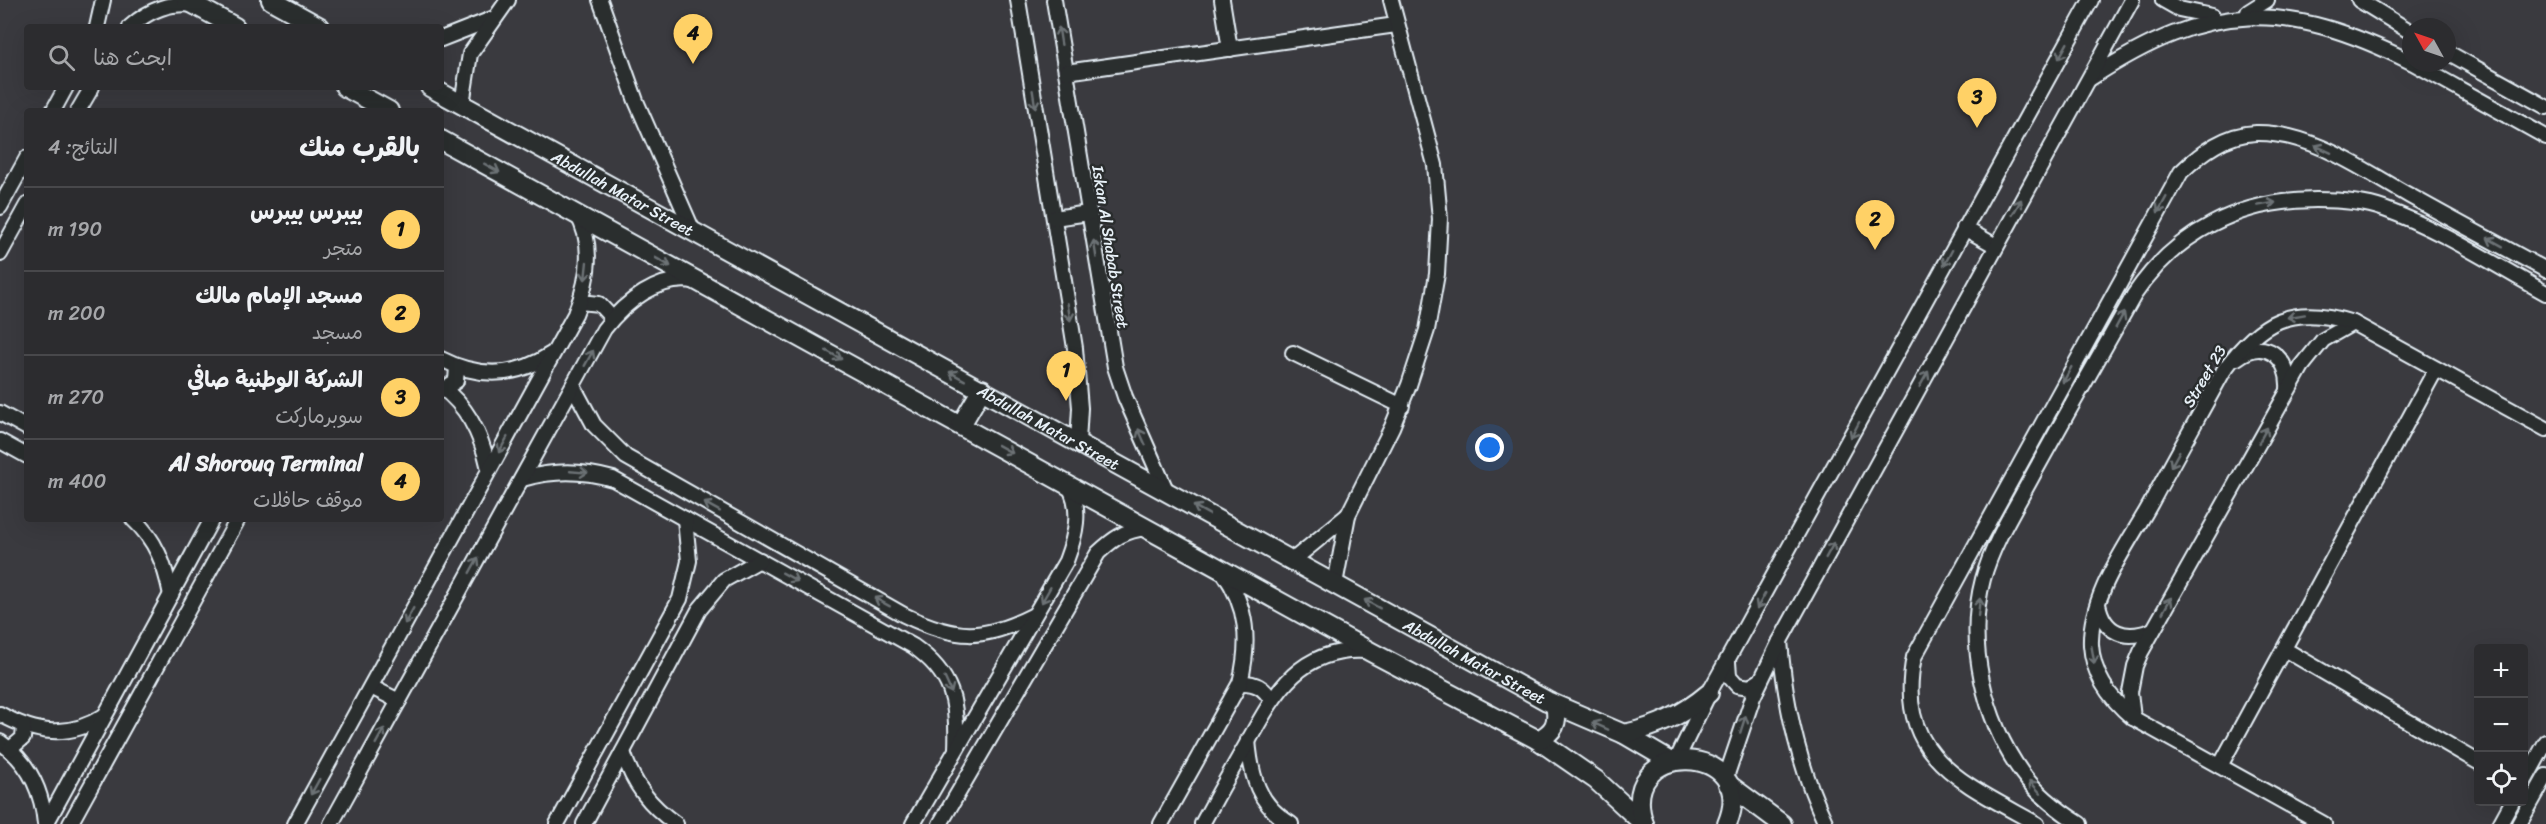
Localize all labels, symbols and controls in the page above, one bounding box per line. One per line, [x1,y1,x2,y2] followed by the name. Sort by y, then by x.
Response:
[674,14,712,64] pin: 4
[2402,18,2456,72] north arrow
[24,24,444,90] search box
[1055,26,1066,46] one-way arrow
[93,38,172,77] text: ابحث هنا
[45,41,78,74] icon: search
[2057,42,2069,59] one-way arrow
[1958,78,1996,128] pin: 3
[1029,89,1040,109] one-way arrow
[299,124,420,170] text: بالقرب منك
[48,130,118,165] text: النتائج: 4
[545,142,699,244] street label: Abdullah Matar Street
[2315,143,2333,154] one-way arrow
[483,162,500,174] one-way arrow
[1083,162,1138,331] street label: Iskan Al Shabab Street
[250,192,363,231] text: بيبرس بيبرس
[2156,196,2168,213] one-way arrow
[2256,198,2276,209] one-way arrow
[2012,199,2023,217] one-way arrow
[1856,200,1894,250] pin: 2
[48,212,102,247] text: 190 m
[396,212,405,247] text: 1
[324,231,363,266] text: متجر
[2487,236,2504,248] one-way arrow
[1089,240,1100,259] one-way arrow
[1942,249,1953,267] one-way arrow
[654,256,671,268] one-way arrow
[581,260,592,280] one-way arrow
[196,276,363,315] text: مسجد الإمام مالك
[48,296,105,331] text: 200 m
[395,296,406,331] text: 2
[1064,302,1075,322] one-way arrow
[2286,311,2306,322] one-way arrow
[2114,312,2126,329] one-way arrow
[312,315,363,350] text: مسجد
[2174,339,2235,413] street label: Street 23
[825,349,842,361] one-way arrow
[583,350,595,367] one-way arrow
[1046,352,1086,401] pin: 1
[187,360,363,399] text: الشركة الوطنية صافي
[2061,366,2073,383] one-way arrow
[948,370,966,381] one-way arrow
[1919,370,1930,388] one-way arrow
[971,376,1125,479] street label: Abdullah Matar Street
[48,380,104,415] text: 270 m
[395,380,406,415] text: 3
[275,399,363,434] text: سوبرماركت
[1849,420,1860,438] one-way arrow
[2257,427,2269,444] one-way arrow
[1136,428,1147,447] one-way arrow
[1475,433,1504,462] your location
[497,436,509,453] one-way arrow
[996,443,1013,455] one-way arrow
[169,444,363,483] text: Al Shorouq Terminal
[2169,450,2180,468] one-way arrow
[48,464,106,499] text: 400 m
[394,464,407,499] text: 4
[569,467,589,478] one-way arrow
[253,483,363,518] text: موقف حافلات
[703,501,721,512] one-way arrow
[1193,504,1210,516] one-way arrow
[1824,542,1836,559] one-way arrow
[468,557,480,574] one-way arrow
[781,571,798,583] one-way arrow
[1039,587,1051,604] one-way arrow
[1755,592,1767,609] one-way arrow
[874,596,891,608] one-way arrow
[1974,597,1985,617] one-way arrow
[2162,597,2173,615] one-way arrow
[1364,598,1381,610] one-way arrow
[403,607,414,625] one-way arrow
[1397,610,1551,713] street label: Abdullah Matar Street
[2474,644,2528,806] map controls
[2474,644,2528,698] button: +
[2088,645,2099,665] one-way arrow
[943,676,955,694] one-way arrow
[2474,698,2528,752] button: −
[1739,715,1750,734] one-way arrow
[1591,719,1609,731] one-way arrow
[374,728,386,745] one-way arrow
[2474,752,2528,806] button: locate
[309,778,320,796] one-way arrow
[2028,780,2042,795] one-way arrow

